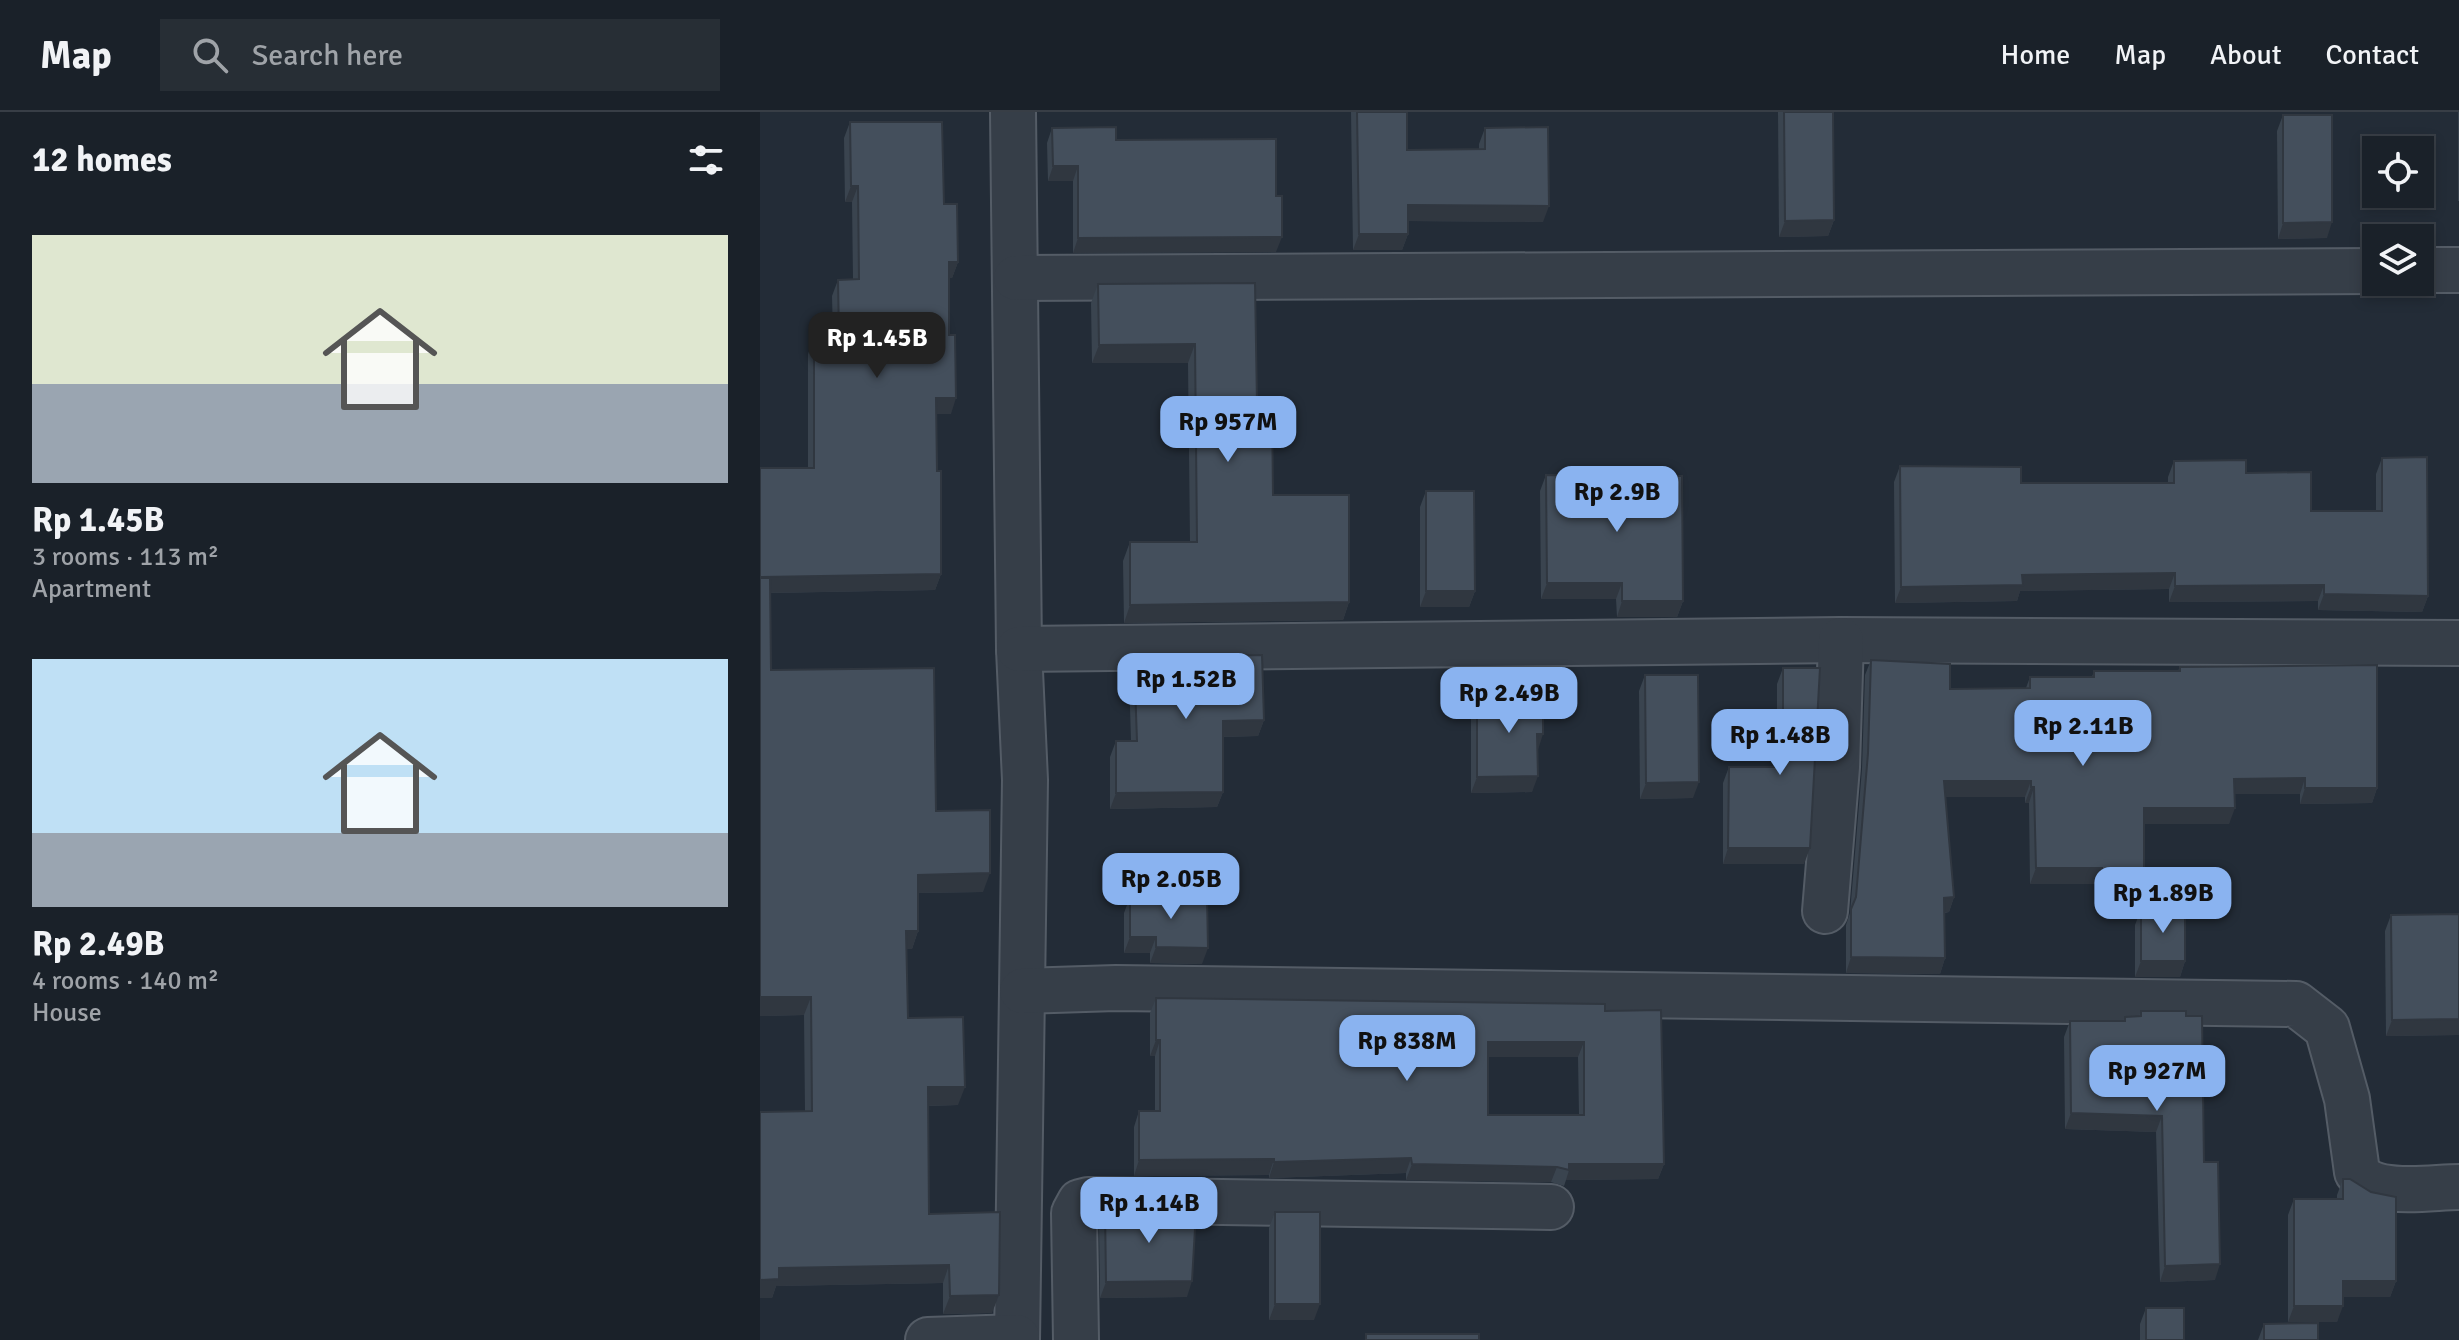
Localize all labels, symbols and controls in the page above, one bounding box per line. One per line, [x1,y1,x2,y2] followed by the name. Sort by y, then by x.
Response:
[160,19,720,91] search box
[40,32,112,79] text: Map
[188,33,232,77] icon: search
[252,37,403,74] text: Search here
[2001,38,2070,72] text: Home
[2114,38,2166,72] text: Map
[2210,38,2282,72] text: About
[2326,38,2419,72] text: Contact
[2362,136,2434,296] map controls
[2362,136,2434,208] button: locate
[684,138,728,182] icon: filters
[32,139,172,181] text: 12 homes
[2362,224,2434,296] button: layers
[308,287,452,431] icon: home
[794,312,960,380] pin: Rp 1.45B
[826,322,928,354] text: Rp 1.45B
[1154,396,1302,464] pin: Rp 957M
[1178,406,1278,438] text: Rp 957M
[1543,466,1691,534] pin: Rp 2.9B
[1573,476,1661,508] text: Rp 2.9B
[32,499,164,541] text: Rp 1.45B
[32,541,219,573] text: 3 rooms · 113 m²
[32,573,151,605] text: Apartment
[1103,653,1269,721] pin: Rp 1.52B
[1135,663,1237,695] text: Rp 1.52B
[1426,667,1592,735] pin: Rp 2.49B
[1458,677,1560,709] text: Rp 2.49B
[2000,700,2166,768] pin: Rp 2.11B
[1697,709,1863,777] pin: Rp 1.48B
[2032,710,2134,742] text: Rp 2.11B
[308,711,452,855] icon: home
[1729,719,1831,751] text: Rp 1.48B
[1088,853,1254,921] pin: Rp 2.05B
[1120,863,1222,895] text: Rp 2.05B
[2080,867,2246,935] pin: Rp 1.89B
[2112,877,2214,909] text: Rp 1.89B
[32,923,164,965] text: Rp 2.49B
[32,965,219,997] text: 4 rooms · 140 m²
[32,997,102,1029] text: House
[1333,1015,1481,1083] pin: Rp 838M
[1357,1025,1457,1057] text: Rp 838M
[2083,1045,2231,1113] pin: Rp 927M
[2107,1055,2207,1087] text: Rp 927M
[1066,1177,1232,1245] pin: Rp 1.14B
[1098,1187,1200,1219] text: Rp 1.14B

